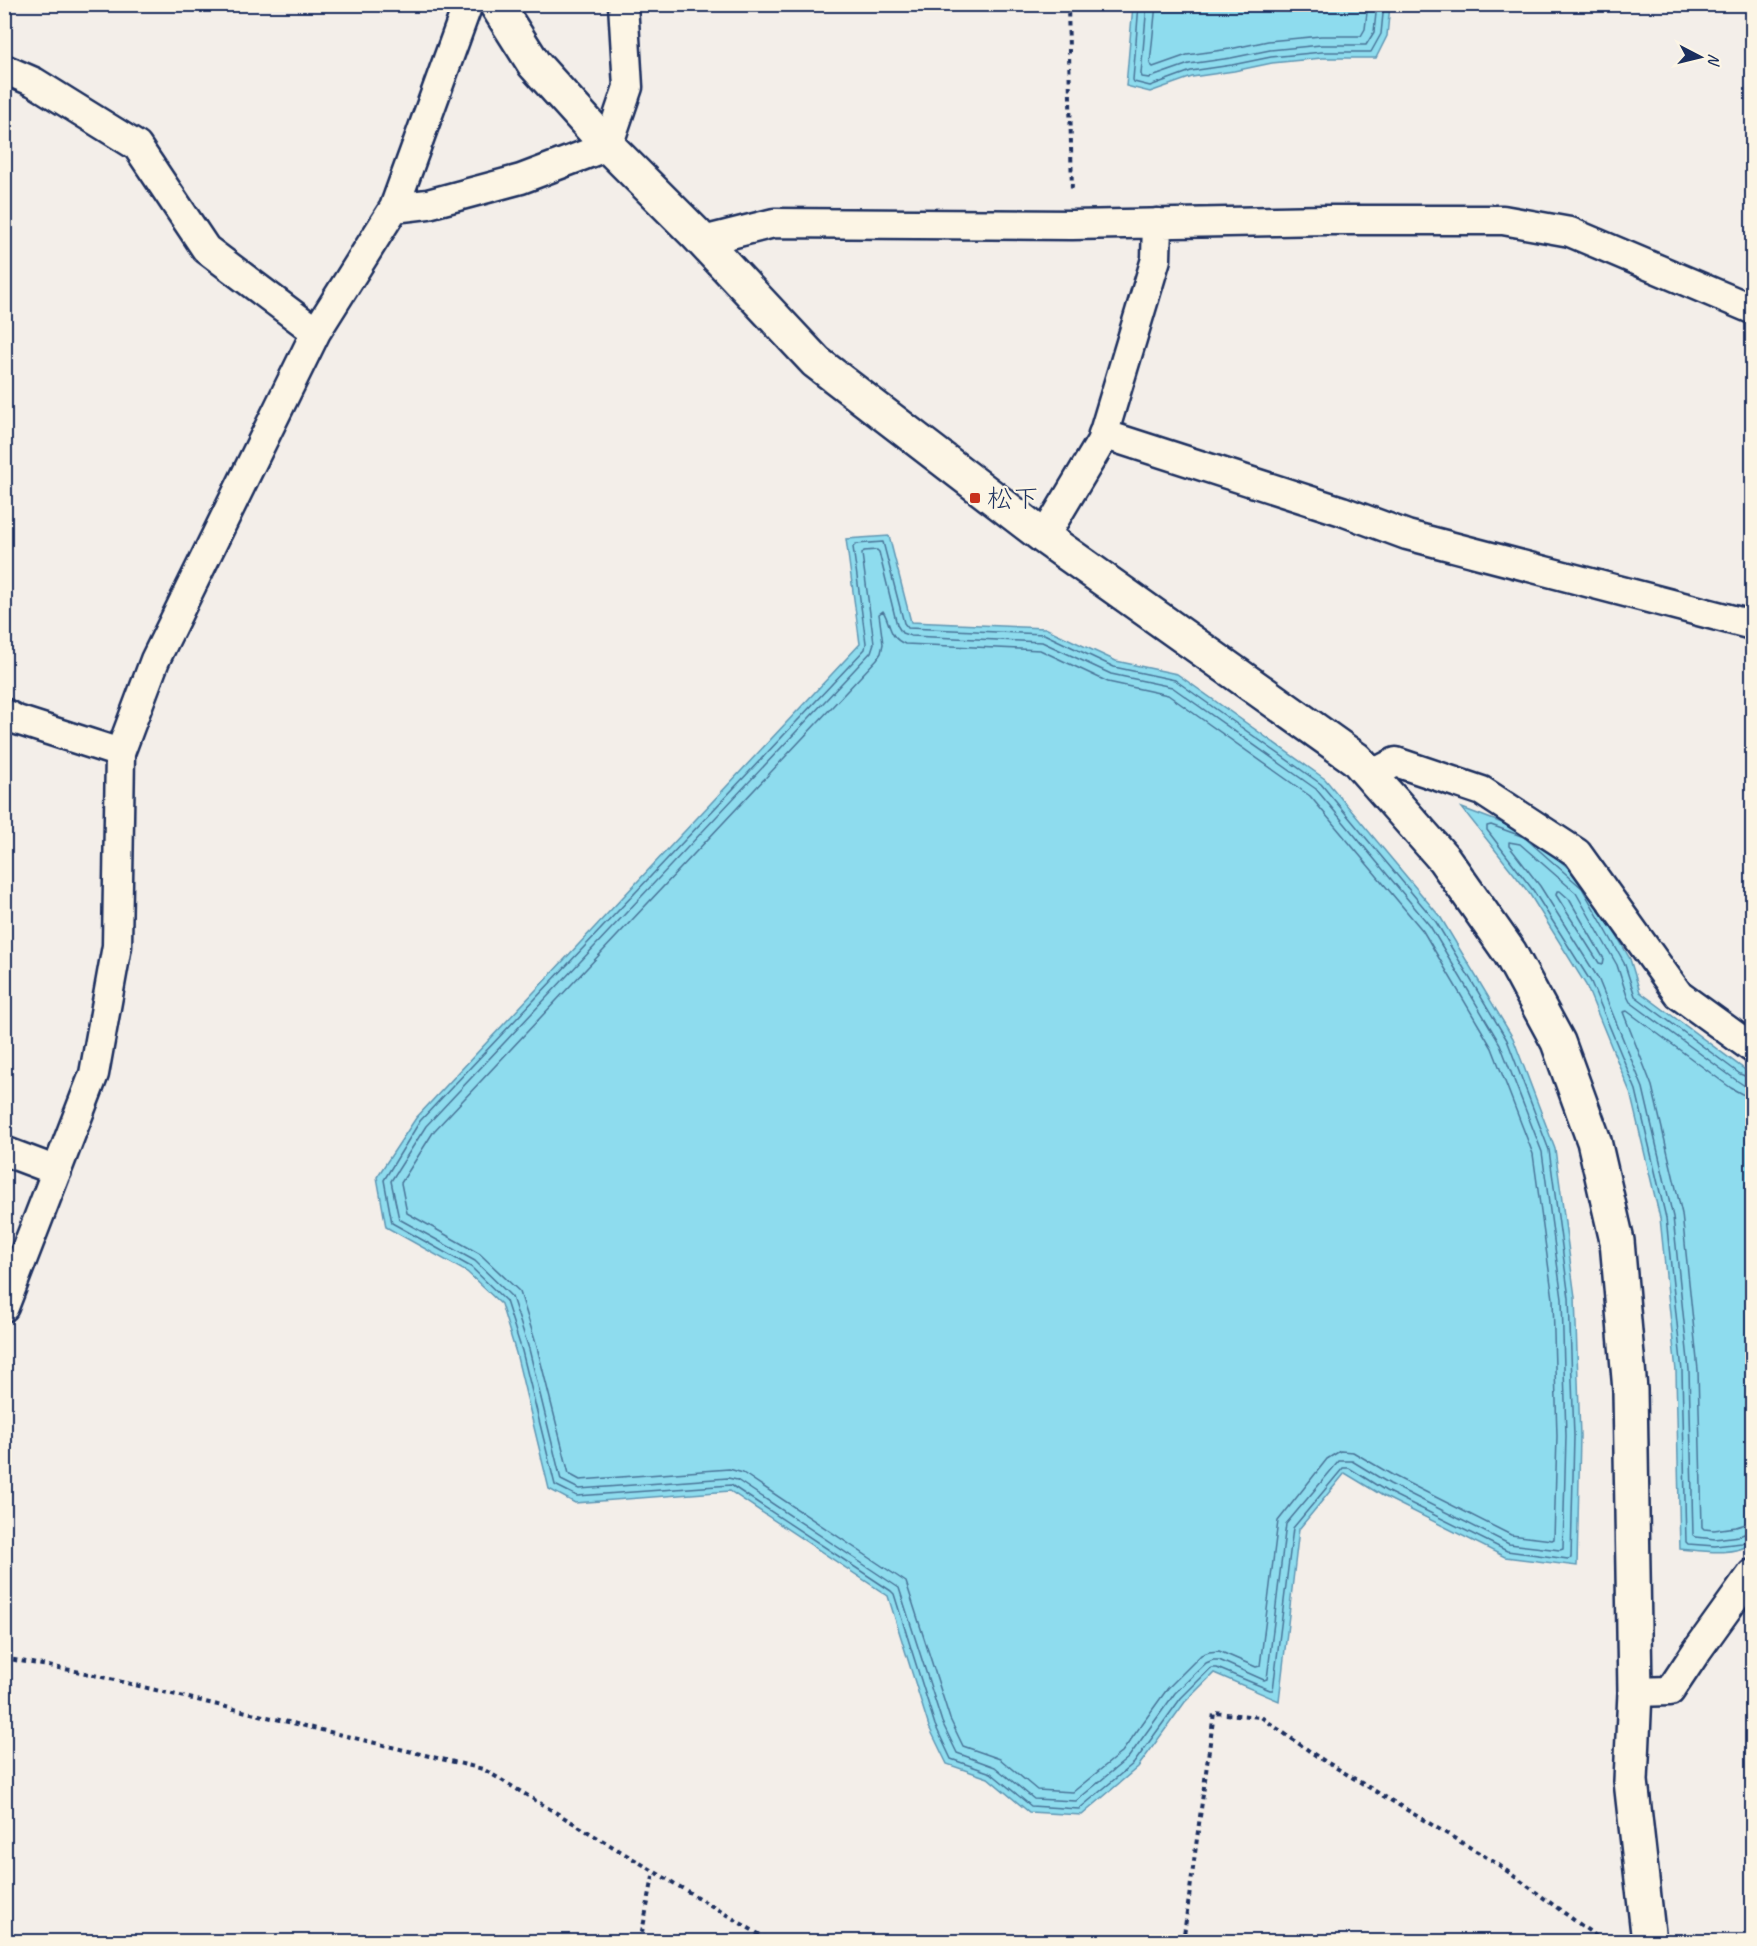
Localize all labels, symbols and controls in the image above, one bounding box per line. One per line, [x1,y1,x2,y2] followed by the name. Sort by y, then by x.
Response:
[1670,27,1730,87] north arrow
[1703,53,1724,68] text: N
[987,482,1039,515] place label: 松下
[968,491,982,505] marker: 松下

